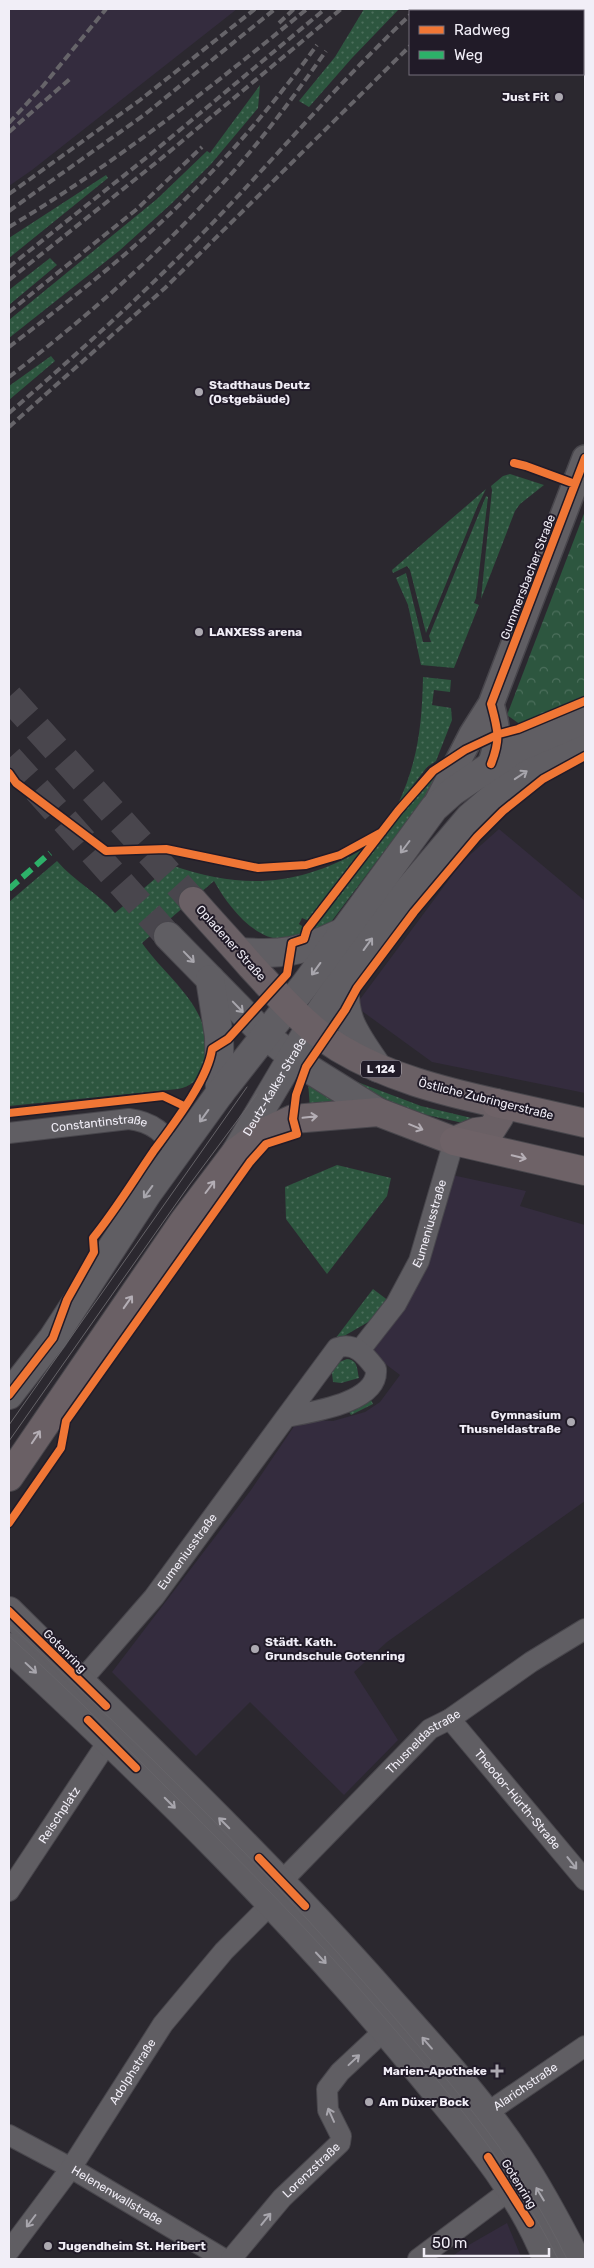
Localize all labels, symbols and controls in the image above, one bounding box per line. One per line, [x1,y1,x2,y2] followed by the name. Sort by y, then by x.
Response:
[409,10,584,75] legend
[454,21,510,39] text: Radweg
[454,46,483,64] text: Weg
[502,90,549,104] place label: Just Fit
[553,91,565,103] marker: Just Fit
[209,378,311,406] place label: Stadthaus Deutz (Ostgebäude)
[193,386,205,398] marker: Stadthaus Deutz (Ostgebäude)
[498,512,558,642] street label: Gummersbacher Straße
[209,625,302,639] place label: LANXESS arena
[193,626,205,638] marker: LANXESS arena
[513,769,527,779] one-way arrow
[399,840,410,853] one-way arrow
[193,902,269,984] street label: Opladener Straße
[363,937,373,951] one-way arrow
[183,951,195,963] one-way arrow
[311,962,321,976] one-way arrow
[232,1001,244,1013] one-way arrow
[240,1035,309,1138] street label: Deutz-Kalker Straße
[361,1060,401,1078] road number: L 124
[417,1075,555,1123] street label: Östliche Zubringerstraße
[199,1109,209,1123] one-way arrow
[50,1112,150,1135] street label: Constantinstraße
[301,1112,317,1122] one-way arrow
[408,1123,423,1133] one-way arrow
[511,1153,527,1162] one-way arrow
[410,1178,449,1270] street label: Eumeniusstraße
[204,1181,215,1194] one-way arrow
[143,1185,153,1199] one-way arrow
[123,1296,133,1310] one-way arrow
[459,1408,561,1436] place label: Gymnasium Thusneldastraße
[565,1416,577,1428] marker: Gymnasium Thusneldastraße
[31,1430,41,1444] one-way arrow
[155,1510,220,1592] street label: Eumeniusstraße
[40,1626,90,1676] street label: Gotenring
[265,1635,405,1663] place label: Städt. Kath. Grundschule Gotenring
[249,1643,261,1655] marker: Städt. Kath. Grundschule Gotenring
[25,1662,38,1674] one-way arrow
[383,1707,464,1777] street label: Thusneldastraße
[471,1746,564,1853] street label: Theodor-Hürth-Straße
[35,1784,83,1846] street label: Reischplatz
[164,1796,176,1808] one-way arrow
[218,1817,231,1829] one-way arrow
[566,1856,577,1869] one-way arrow
[315,1952,327,1965] one-way arrow
[106,2036,159,2107] street label: Adolphstraße
[422,2037,433,2050] one-way arrow
[347,2054,360,2065] one-way arrow
[491,2060,560,2113] street label: Alarichstraße
[383,2064,487,2078] place label: Marien-Apotheke
[491,2065,503,2077] marker: Marien-Apotheke
[379,2095,469,2109] place label: Am Düxer Bock
[363,2096,375,2108] marker: Am Düxer Bock
[326,2108,336,2123] one-way arrow
[280,2139,343,2201] street label: Lorenzstraße
[498,2157,540,2211] street label: Gotenring
[69,2163,166,2228] street label: Helenenwallstraße
[535,2187,545,2201] one-way arrow
[260,2212,271,2225] one-way arrow
[26,2214,37,2227] one-way arrow
[424,2226,549,2258] scale bar
[432,2234,467,2252] text: 50 m
[58,2239,206,2253] place label: Jugendheim St. Heribert
[42,2240,54,2252] marker: Jugendheim St. Heribert

